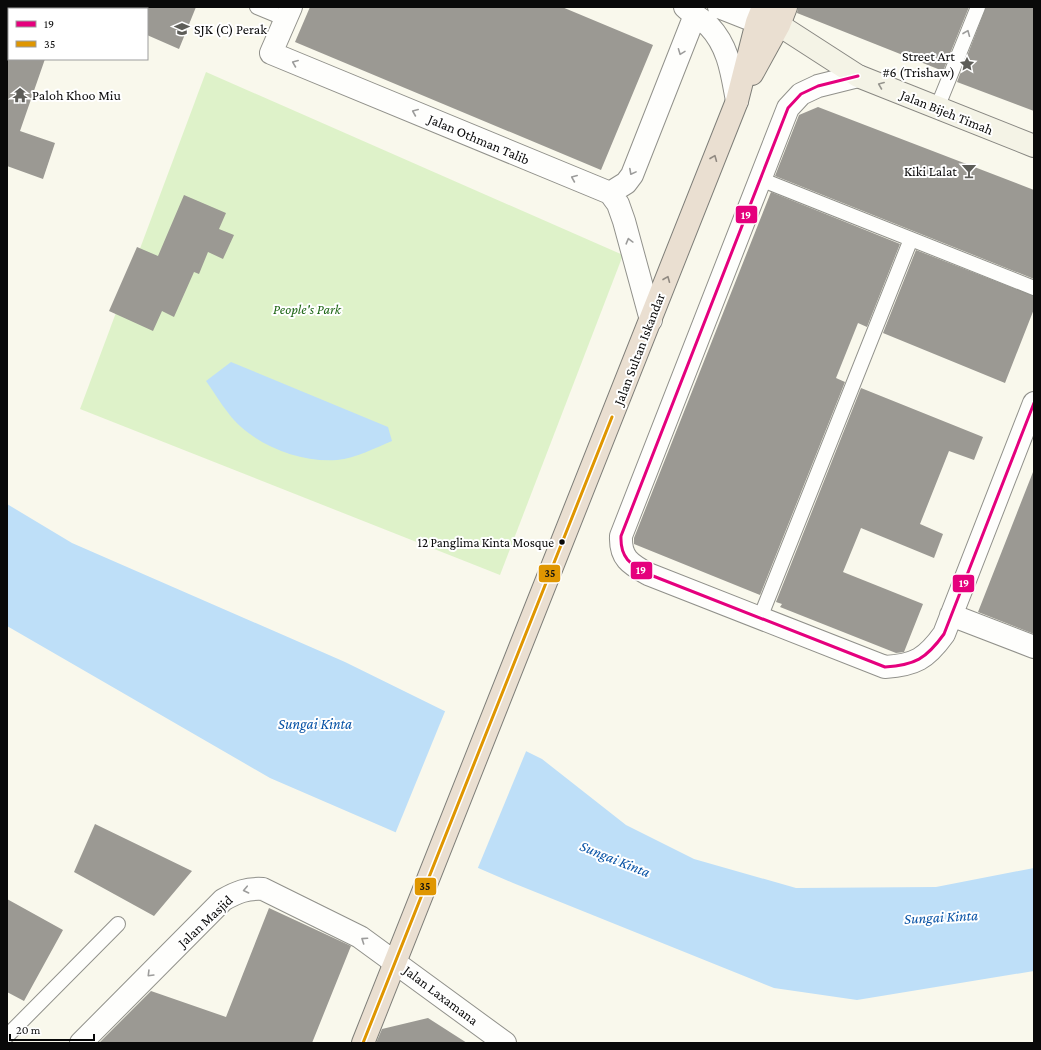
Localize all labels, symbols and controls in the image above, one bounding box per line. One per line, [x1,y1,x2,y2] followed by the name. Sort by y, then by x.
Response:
[8,8,148,60] legend
[44,17,54,31] text: 19
[173,20,191,38] school or university icon: SJK (C) Perak
[194,21,267,38] place label: SJK (C) Perak
[963,29,971,36] one-way arrow
[44,37,55,51] text: 35
[677,48,685,55] one-way arrow
[882,48,955,81] place label: Street Art #6 (Trishaw)
[958,55,976,73] place icon: Street Art #6 (Trishaw)
[291,59,298,67] one-way arrow
[877,82,884,90] one-way arrow
[896,85,996,139] street label: Jalan Bijeh Timah
[11,86,29,104] temple icon: Paloh Khoo Miu
[32,87,121,103] place label: Paloh Khoo Miu
[411,109,418,117] one-way arrow
[424,110,532,168] street label: Jalan Othman Talib
[710,155,718,162] one-way arrow
[960,162,978,180] bar icon: Kiki Lalat
[904,163,957,179] place label: Kiki Lalat
[630,168,637,176] one-way arrow
[570,175,577,183] one-way arrow
[735,205,758,224] line badge: 19
[741,209,751,221] text: 19
[626,238,634,245] one-way arrow
[662,276,670,283] one-way arrow
[610,291,668,409] street label: Jalan Sultan Iskandar
[273,301,342,317] park label: People's Park
[418,535,554,550] place label: 12 Panglima Kinta Mosque
[557,537,567,547] marker: 12 Panglima Kinta Mosque
[630,561,653,580] line badge: 19
[538,564,561,583] line badge: 35
[636,564,646,576] text: 19
[545,567,555,579] text: 35
[952,574,975,593] line badge: 19
[959,577,969,589] text: 19
[278,716,352,733] water label: Sungai Kinta
[577,838,652,881] water label: Sungai Kinta
[414,877,437,896] line badge: 35
[420,880,430,892] text: 35
[243,885,250,893] one-way arrow
[173,891,237,952] street label: Jalan Masjid
[904,907,978,928] water label: Sungai Kinta
[361,937,368,945] one-way arrow
[399,961,482,1029] street label: Jalan Laxamana
[147,969,155,977] one-way arrow
[10,1016,94,1042] scale bar
[16,1023,41,1037] text: 20 m

